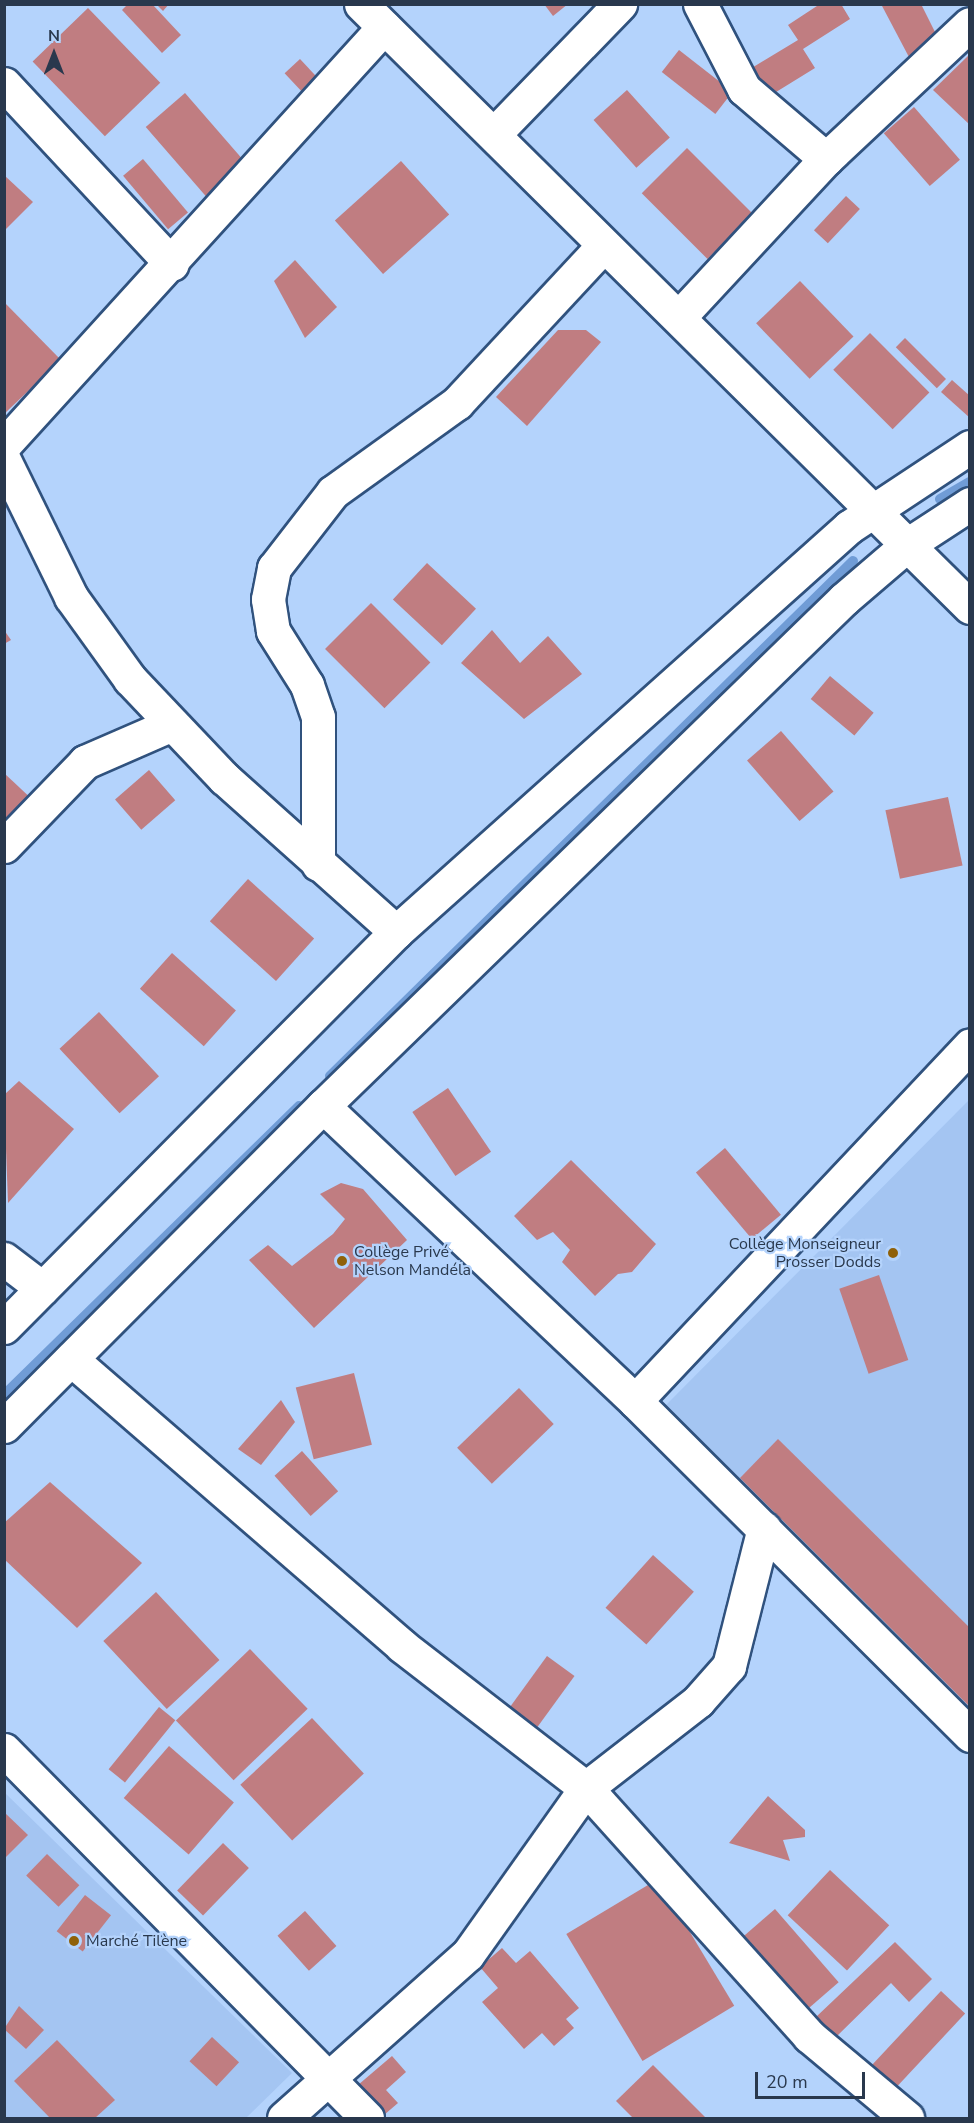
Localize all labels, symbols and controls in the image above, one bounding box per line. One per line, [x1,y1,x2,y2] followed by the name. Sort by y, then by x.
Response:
[24,24,84,84] north arrow
[48,25,60,47] text: N
[729,1234,881,1272] place label: Collège Monseigneur Prosser Dodds
[354,1242,471,1280] place label: Collège Privé Nelson Mandéla
[886,1246,900,1260] marker: Collège Monseigneur Prosser Dodds
[335,1254,349,1268] marker: Collège Privé Nelson Mandéla
[86,1931,187,1951] place label: Marché Tilène
[67,1934,81,1948] marker: Marché Tilène
[758,2060,868,2098] scale bar
[766,2070,808,2094] text: 20 m

